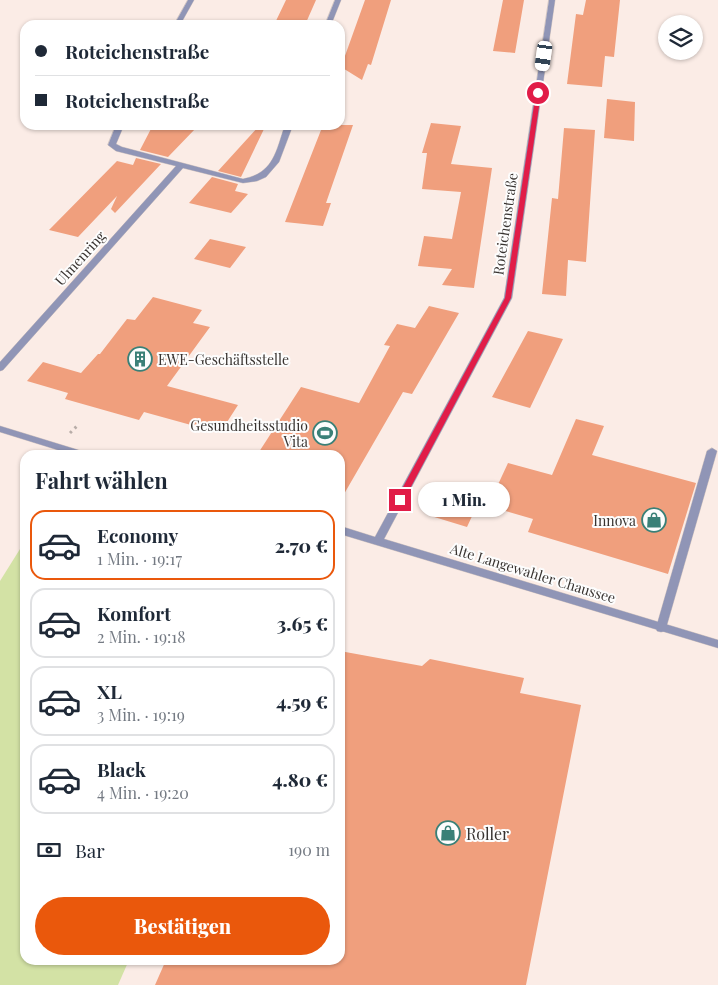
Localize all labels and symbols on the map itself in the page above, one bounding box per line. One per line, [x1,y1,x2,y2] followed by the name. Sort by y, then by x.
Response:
[534,40,553,72] car
[527,82,549,104] route start
[488,172,522,276] street label: Roteichenstraße
[50,226,110,289] street label: Ulmenring
[127,346,153,372] building icon: EWE-Geschäftsstelle
[158,350,289,369] place label: EWE-Geschäftsstelle
[190,416,308,451] place label: Gesundheitsstudio Vita
[312,420,338,446] sports icon: Gesundheitsstudio Vita
[418,482,510,518] callout: 1 Min.
[389,489,411,511] route end
[641,507,667,533] shop icon: Innova
[593,511,636,530] place label: Innova
[447,538,618,607] street label: Alte Langewahler Chaussee
[435,820,461,846] shop icon: Roller
[466,823,509,844] place label: Roller

